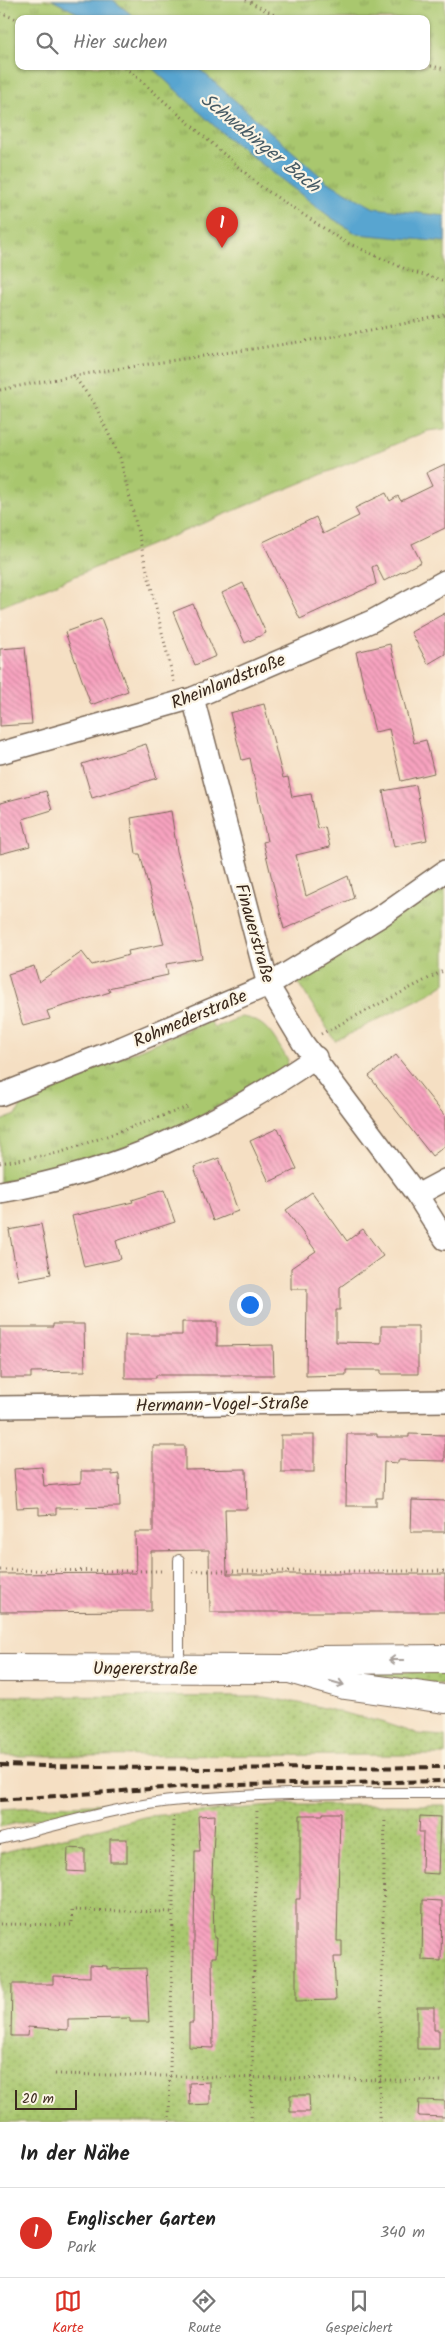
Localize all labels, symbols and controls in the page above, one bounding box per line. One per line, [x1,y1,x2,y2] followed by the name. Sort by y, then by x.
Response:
[15,15,430,70] search box
[73,28,167,58] text: Hier suchen
[33,29,61,57] icon: search
[193,86,327,202] water label: Schwabinger Bach
[206,207,238,248] pin: 1
[167,646,290,719] street label: Rheinlandstraße
[226,880,282,986] street label: Finauerstraße
[129,982,252,1056] street label: Rohmederstraße
[237,1292,263,1318] your location
[135,1389,309,1422] street label: Hermann-Vogel-Straße
[93,1655,197,1684] street label: Ungererstraße
[389,1655,405,1665] one-way arrow
[329,1678,345,1688] one-way arrow
[15,2087,78,2110] scale bar
[22,2088,54,2110] text: 20 m
[20,2138,130,2171] text: In der Nähe
[67,2205,216,2235] text: Englischer Garten
[34,2220,38,2245] text: 1
[380,2220,425,2245] text: 340 m
[67,2235,96,2260] text: Park
[52,2287,83,2339] tab: Karte
[188,2287,221,2339] tab: Route
[325,2287,393,2339] tab: Gespeichert

